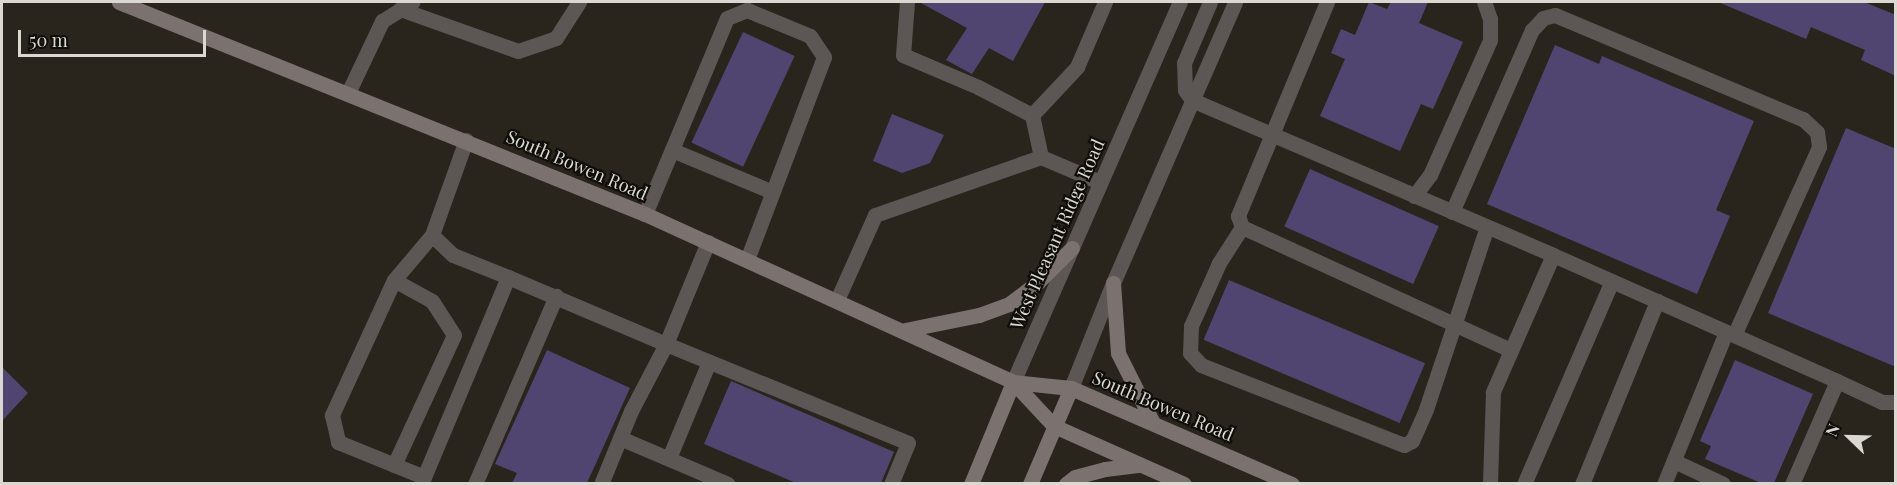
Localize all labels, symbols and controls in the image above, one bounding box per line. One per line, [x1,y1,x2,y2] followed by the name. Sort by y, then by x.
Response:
[21,18,208,56] scale bar
[29,28,68,52] text: 50 m
[503,125,651,205] street label: South Bowen Road
[1005,135,1109,333] street label: West Pleasant Ridge Road
[1089,366,1237,446] street label: South Bowen Road
[1819,407,1879,467] north arrow
[1820,420,1844,439] text: N

